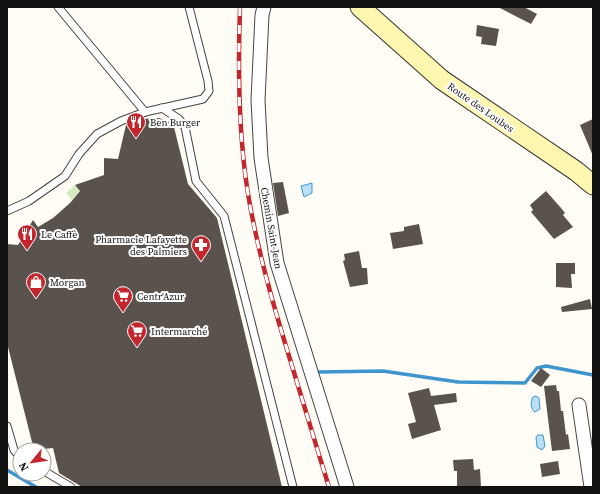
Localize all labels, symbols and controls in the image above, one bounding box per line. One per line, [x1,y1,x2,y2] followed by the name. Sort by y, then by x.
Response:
[445,80,516,135] street label: Route des Loubes
[125,111,147,139] restaurant icon: Ben Burger
[150,116,201,129] place label: Ben Burger
[258,186,285,270] street label: Chemin Saint-Jean
[16,223,38,251] restaurant icon: Le Caffè
[41,228,77,241] place label: Le Caffè
[95,233,187,258] place label: Pharmacie Lafayette des Palmiers
[190,234,212,262] pharmacy icon: Pharmacie Lafayette des Palmiers
[25,271,47,299] shop icon: Morgan
[50,276,85,289] place label: Morgan
[112,285,134,313] supermarket icon: Centr'Azur
[137,290,185,303] place label: Centr'Azur
[126,320,148,348] supermarket icon: Intermarché
[151,325,207,338] place label: Intermarché
[12,442,52,482] north arrow
[15,459,32,474] text: N

